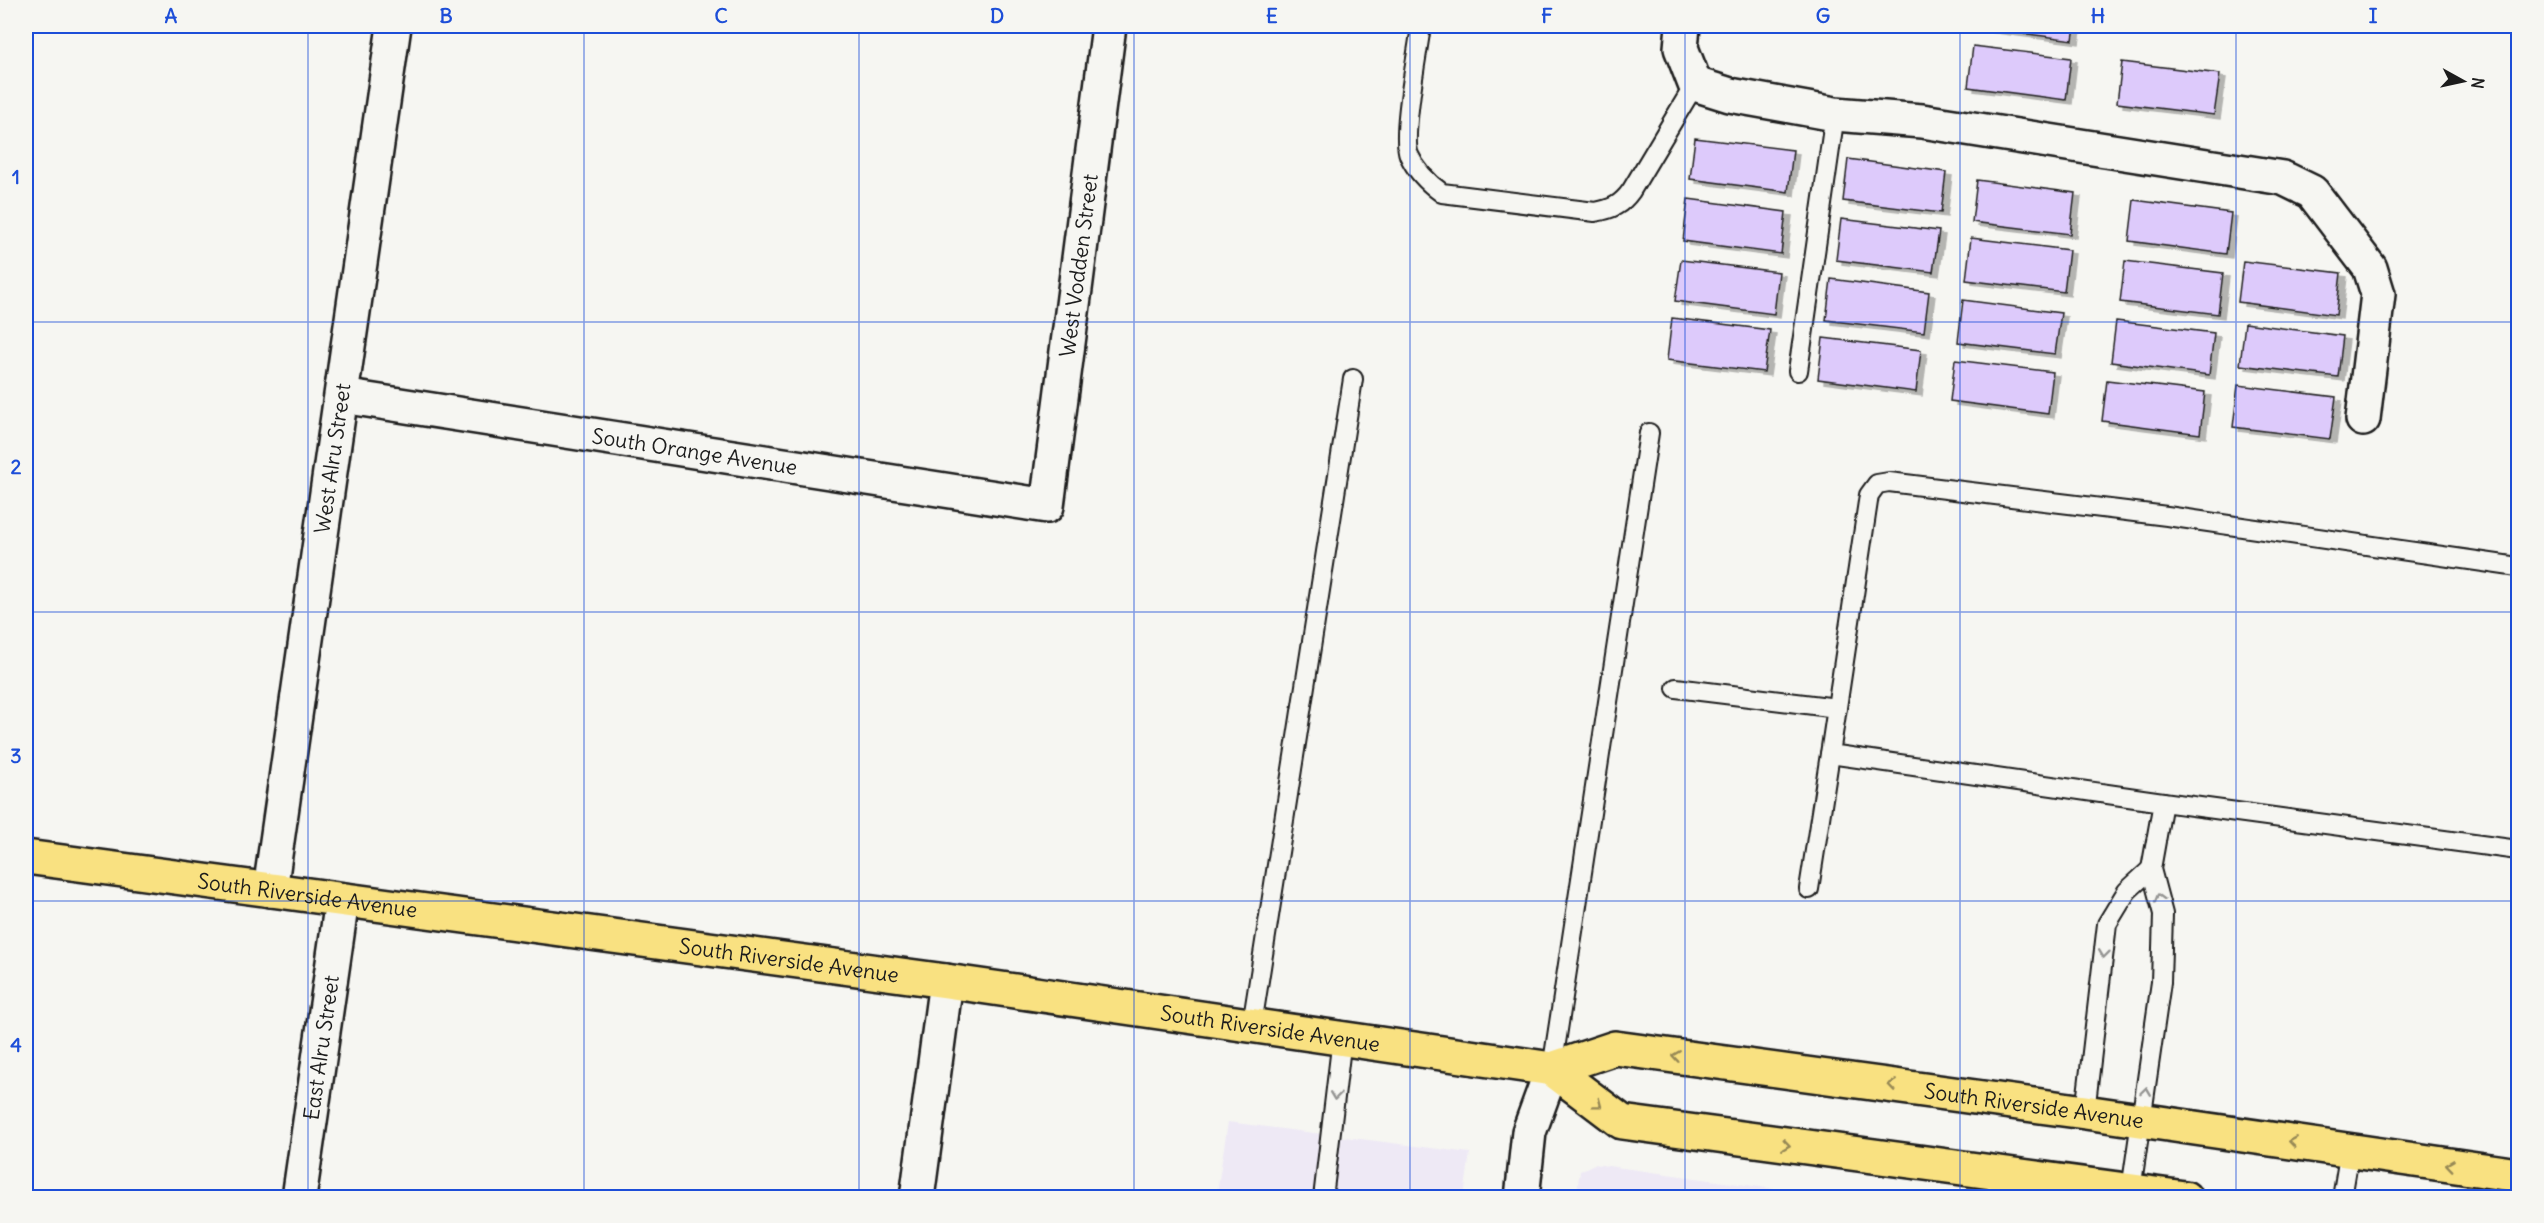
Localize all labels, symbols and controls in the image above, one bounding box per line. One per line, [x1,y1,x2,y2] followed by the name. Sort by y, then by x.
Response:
[165,3,178,28] text: A
[439,3,453,28] text: B
[714,3,728,28] text: C
[990,3,1004,28] text: D
[1266,3,1278,28] text: E
[1541,3,1553,28] text: F
[1816,3,1830,28] text: G
[2091,3,2105,28] text: H
[2369,3,2378,28] text: I
[2433,51,2493,111] north arrow
[2467,76,2489,90] text: N
[12,164,20,189] text: 1
[1053,172,1103,359] street label: West Vodden Street
[308,382,356,535] street label: West Alru Street
[590,422,799,480] street label: South Orange Avenue
[11,454,22,479] text: 2
[10,743,22,768] text: 3
[196,867,419,923] street label: South Riverside Avenue
[2153,893,2166,903] one-way arrow
[678,932,901,988] street label: South Riverside Avenue
[2098,949,2111,959] one-way arrow
[297,973,344,1122] street label: East Alru Street
[1159,999,1382,1057] street label: South Riverside Avenue
[10,1032,22,1057] text: 4
[1672,1051,1681,1063] one-way arrow
[1923,1077,2146,1134] street label: South Riverside Avenue
[1887,1080,1896,1092] one-way arrow
[2139,1087,2152,1096] one-way arrow
[1329,1092,1342,1101] one-way arrow
[1592,1097,1603,1108] one-way arrow
[2288,1137,2297,1149] one-way arrow
[1781,1138,1790,1150] one-way arrow
[2445,1160,2455,1172] one-way arrow

